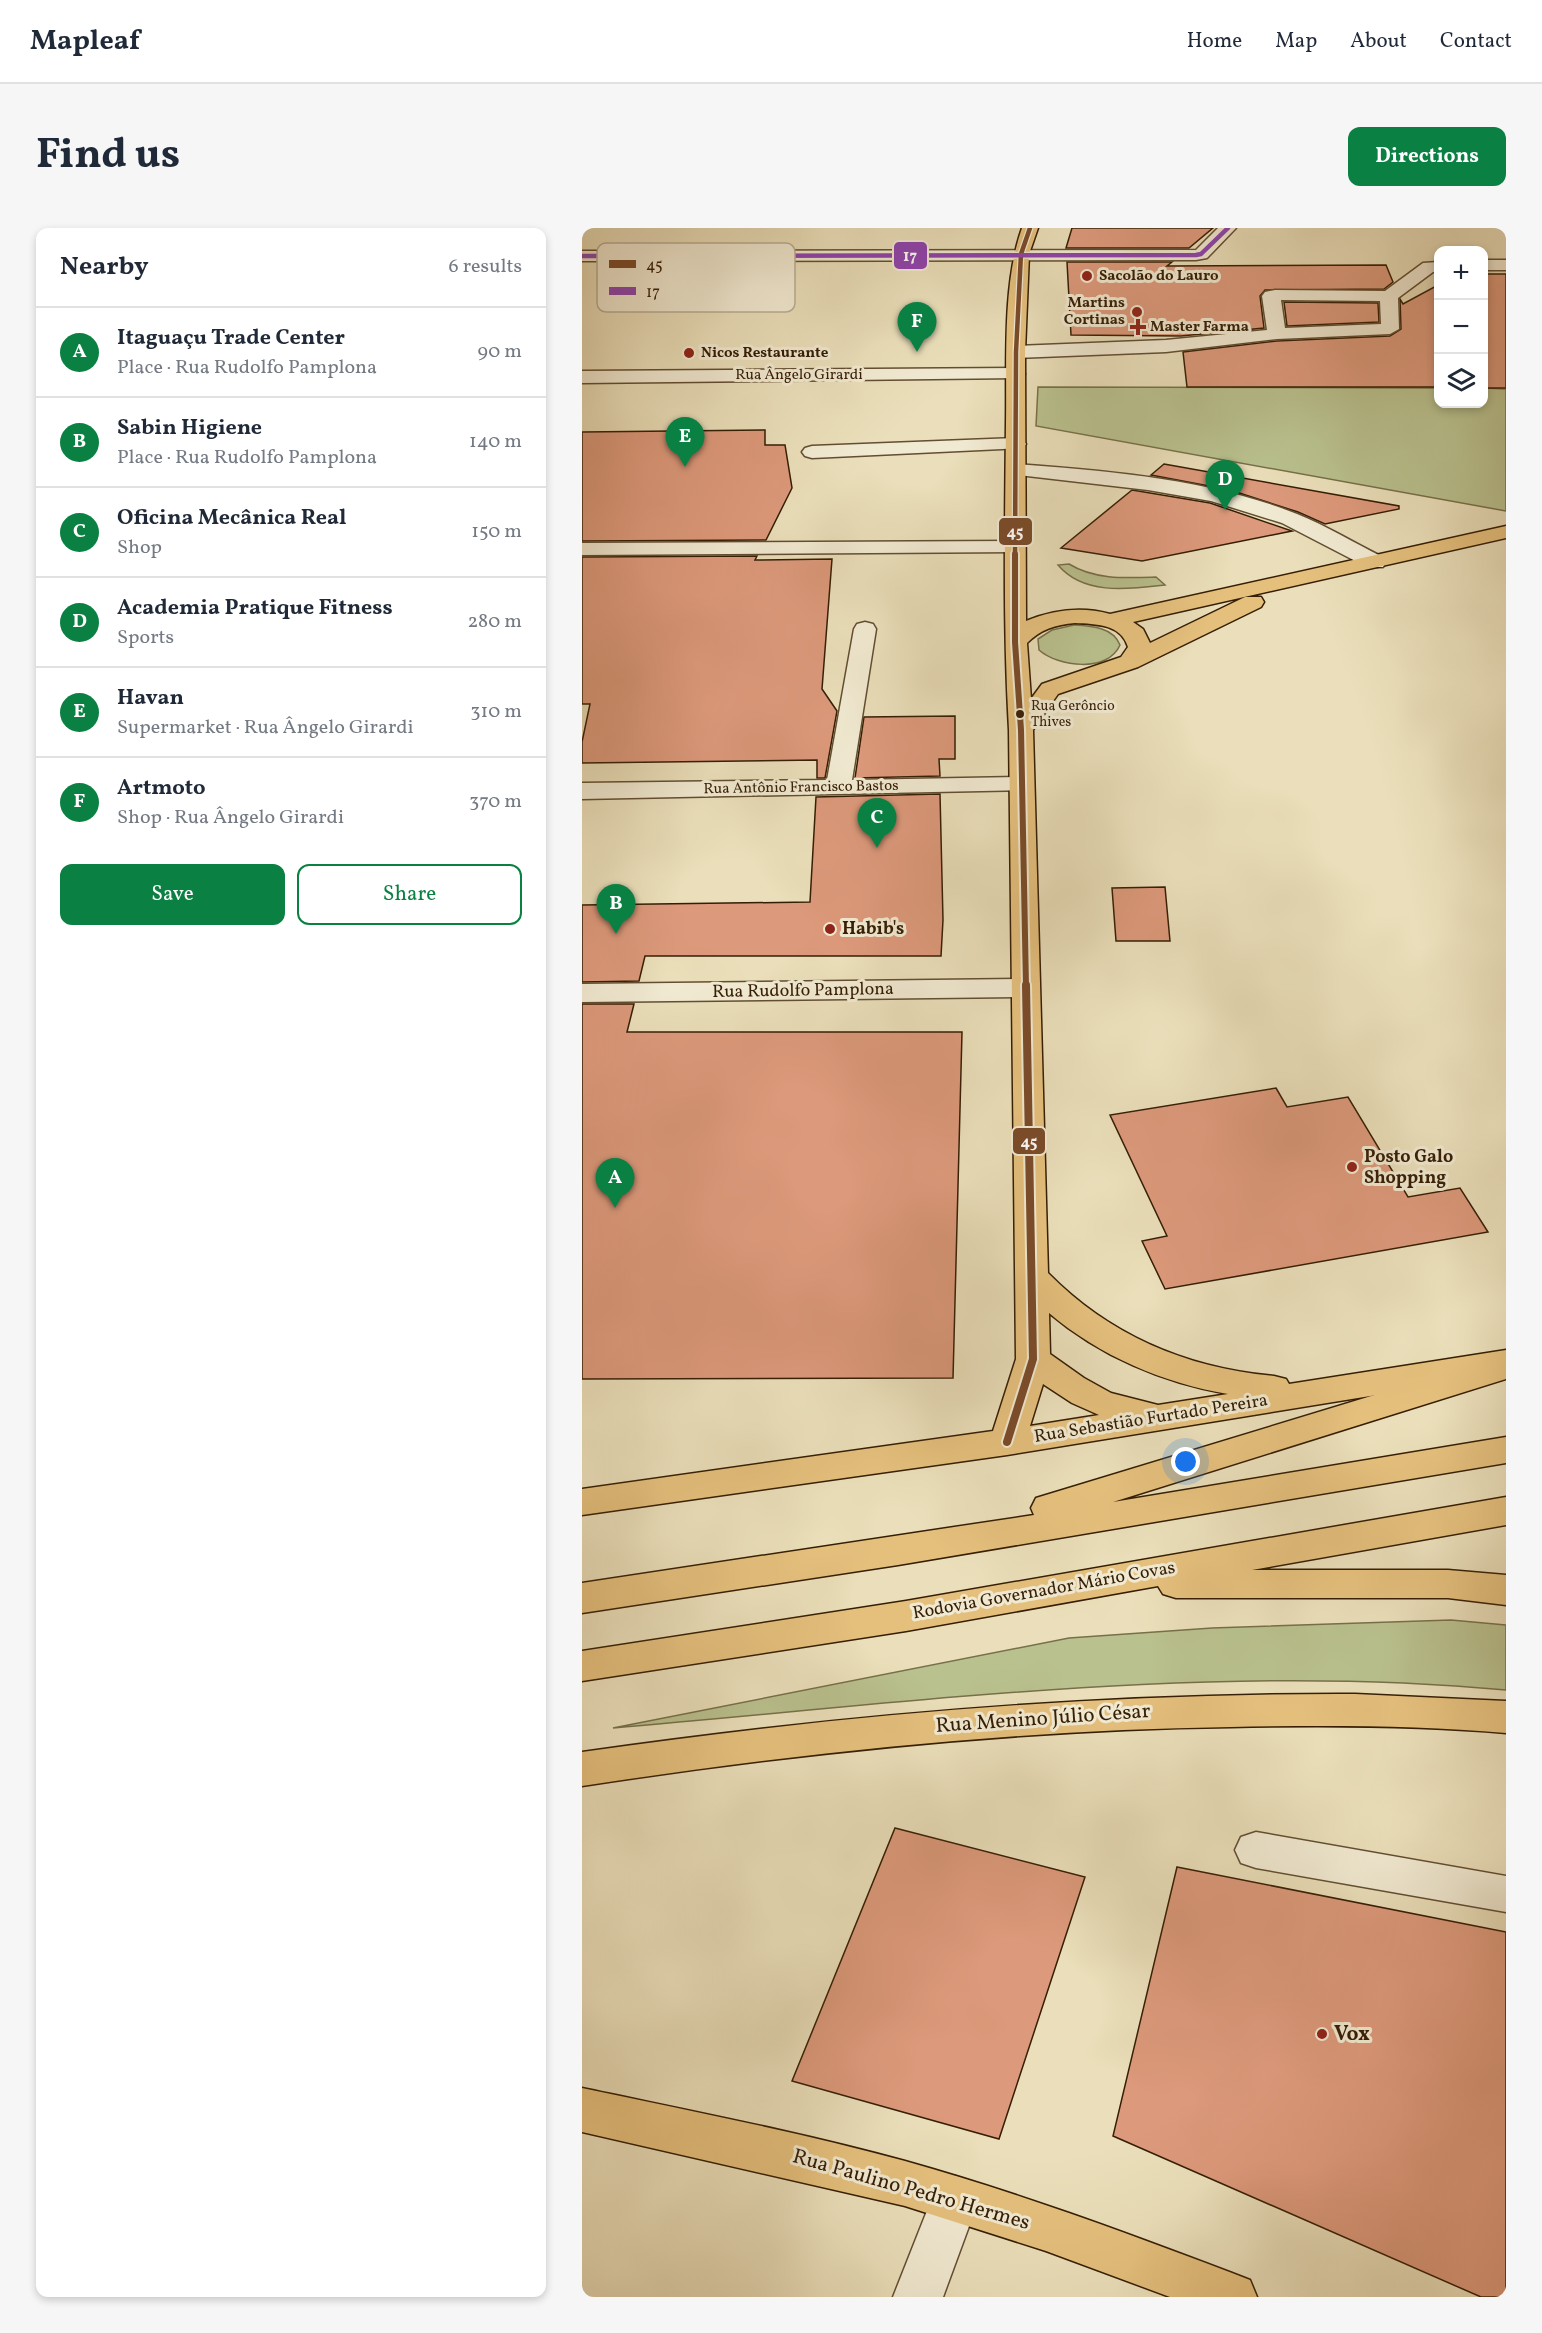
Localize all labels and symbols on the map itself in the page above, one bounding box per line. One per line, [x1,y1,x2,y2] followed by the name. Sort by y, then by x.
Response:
[893,241,928,270] line badge: 17
[597,243,795,312] legend
[903,246,917,268] text: 17
[646,255,663,277] text: 45
[1099,266,1219,287] place label: Sacolão do Lauro
[1080,269,1094,283] marker: Sacolão do Lauro
[646,282,660,304] text: 17
[1064,293,1125,331] place label: Martins Cortinas
[898,302,936,352] pin: F
[1130,305,1144,319] marker: Martins Cortinas
[1150,317,1249,338] place label: Master Farma
[1131,320,1145,334] marker: Master Farma
[701,343,829,364] place label: Nicos Restaurante
[682,346,696,360] marker: Nicos Restaurante
[735,365,863,386] street label: Rua Ângelo Girardi
[666,418,704,467] pin: E
[1206,460,1244,510] pin: D
[998,517,1033,546] line badge: 45
[1006,522,1024,544] text: 45
[1031,697,1115,732] place label: Rua Gerôncio Thives
[1014,708,1026,720] marker: Rua Gerôncio Thives
[703,776,899,800] street label: Rua Antônio Francisco Bastos
[858,798,896,848] pin: C
[597,884,636,934] pin: B
[842,917,904,942] place label: Habib's
[823,922,837,936] marker: Habib's
[712,977,894,1005] street label: Rua Rudolfo Pamplona
[1012,1127,1046,1155] line badge: 45
[1020,1132,1038,1154] text: 45
[1364,1145,1453,1191] place label: Posto Galo Shopping
[596,1158,634,1208] pin: A
[1345,1160,1359,1174] marker: Posto Galo Shopping
[1032,1388,1270,1450] street label: Rua Sebastião Furtado Pereira
[1171,1447,1200,1476] your location
[911,1556,1177,1626] street label: Rodovia Governador Mário Covas
[935,1697,1152,1741] street label: Rua Menino Júlio César
[1334,2020,1370,2049] place label: Vox
[1315,2027,1329,2041] marker: Vox
[789,2142,1033,2238] street label: Rua Paulino Pedro Hermes

